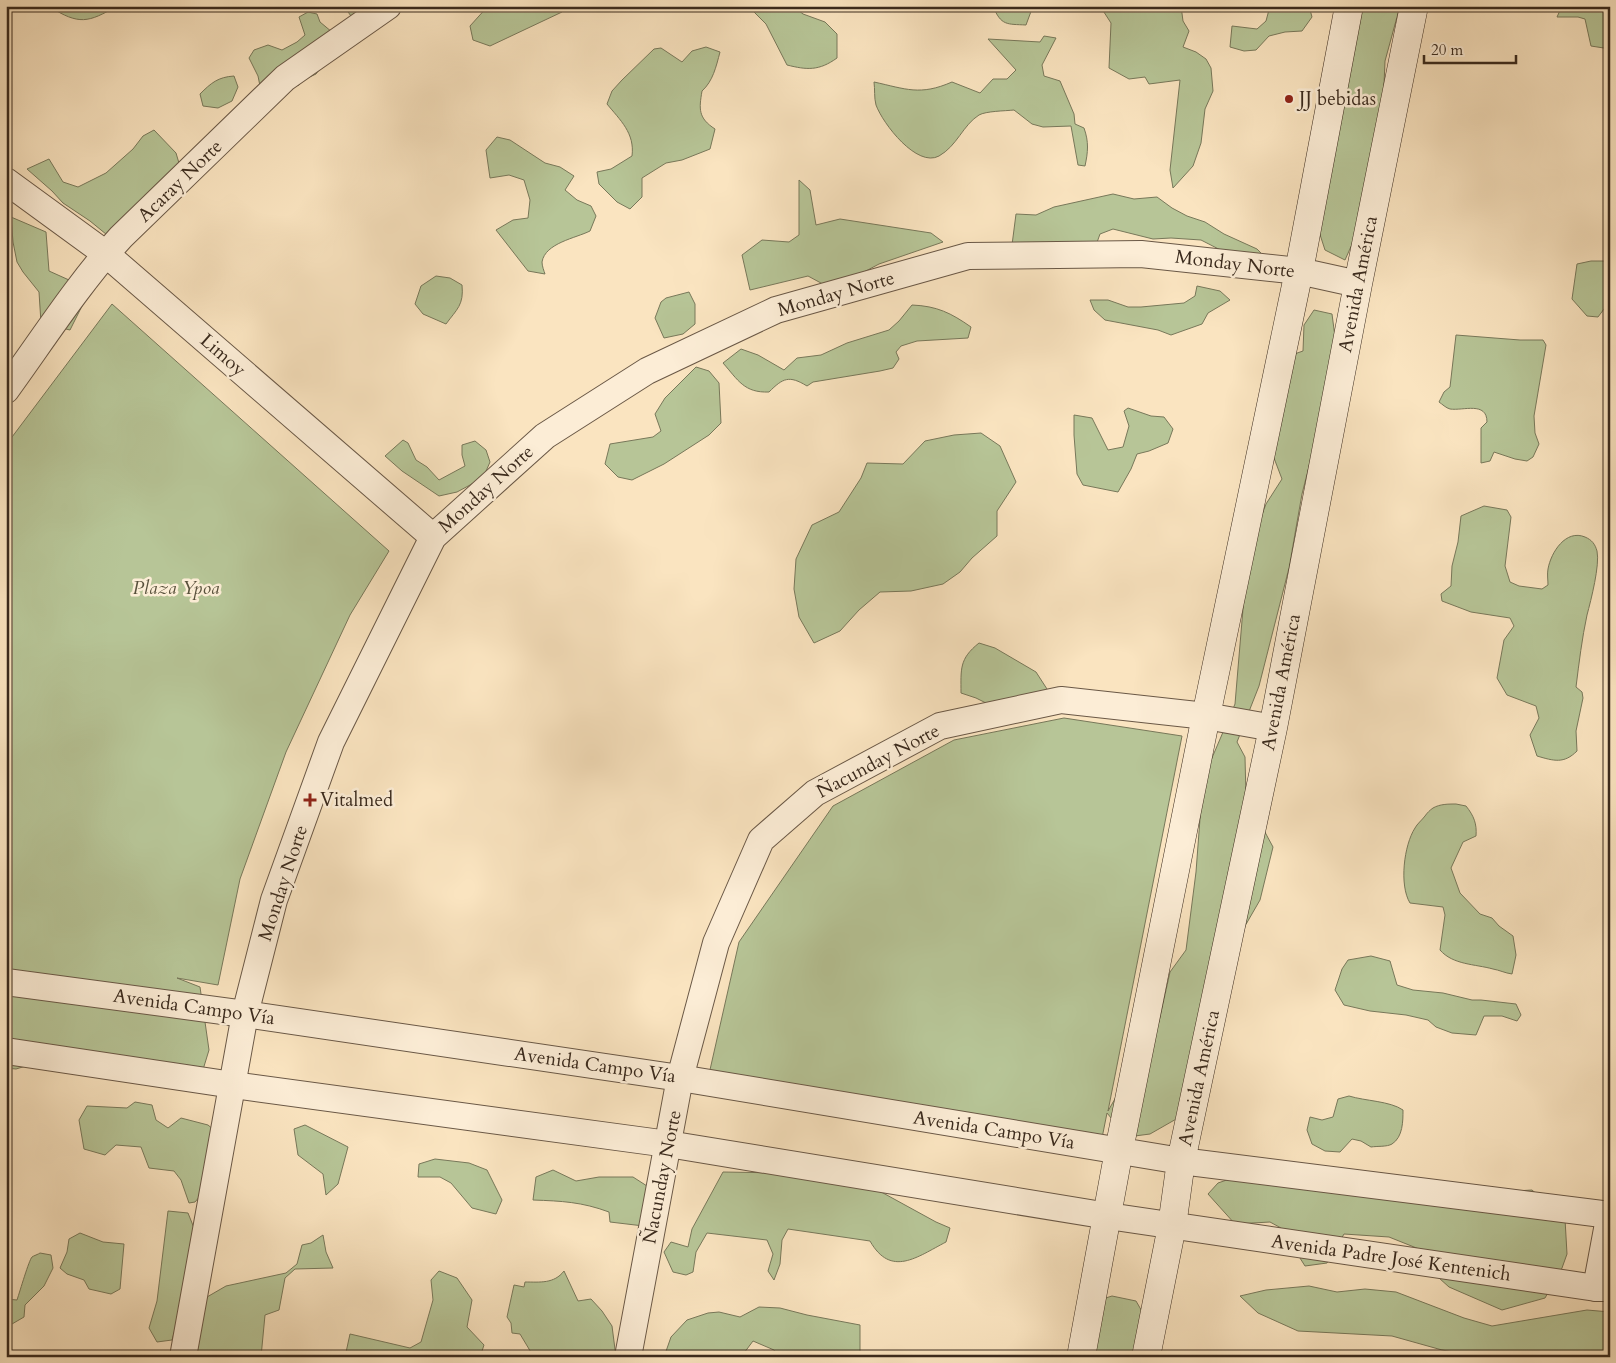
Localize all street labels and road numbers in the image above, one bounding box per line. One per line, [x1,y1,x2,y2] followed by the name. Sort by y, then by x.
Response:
[132,134,228,228] street label: Acaray Norte
[1332,213,1384,355] street label: Avenida América
[1174,244,1296,284] street label: Monday Norte
[775,265,897,323] street label: Monday Norte
[194,328,252,382] street label: Limoy
[433,439,539,539] street label: Monday Norte
[1255,611,1307,753] street label: Avenida América
[812,718,944,804] street label: Ñacunday Norte
[252,822,314,944] street label: Monday Norte
[111,983,277,1031] street label: Avenida Campo Vía
[1172,1007,1226,1149] street label: Avenida América
[512,1041,678,1089] street label: Avenida Campo Vía
[911,1104,1077,1156] street label: Avenida Campo Vía
[636,1108,688,1246] street label: Ñacunday Norte
[1269,1228,1513,1288] street label: Avenida Padre José Kentenich

